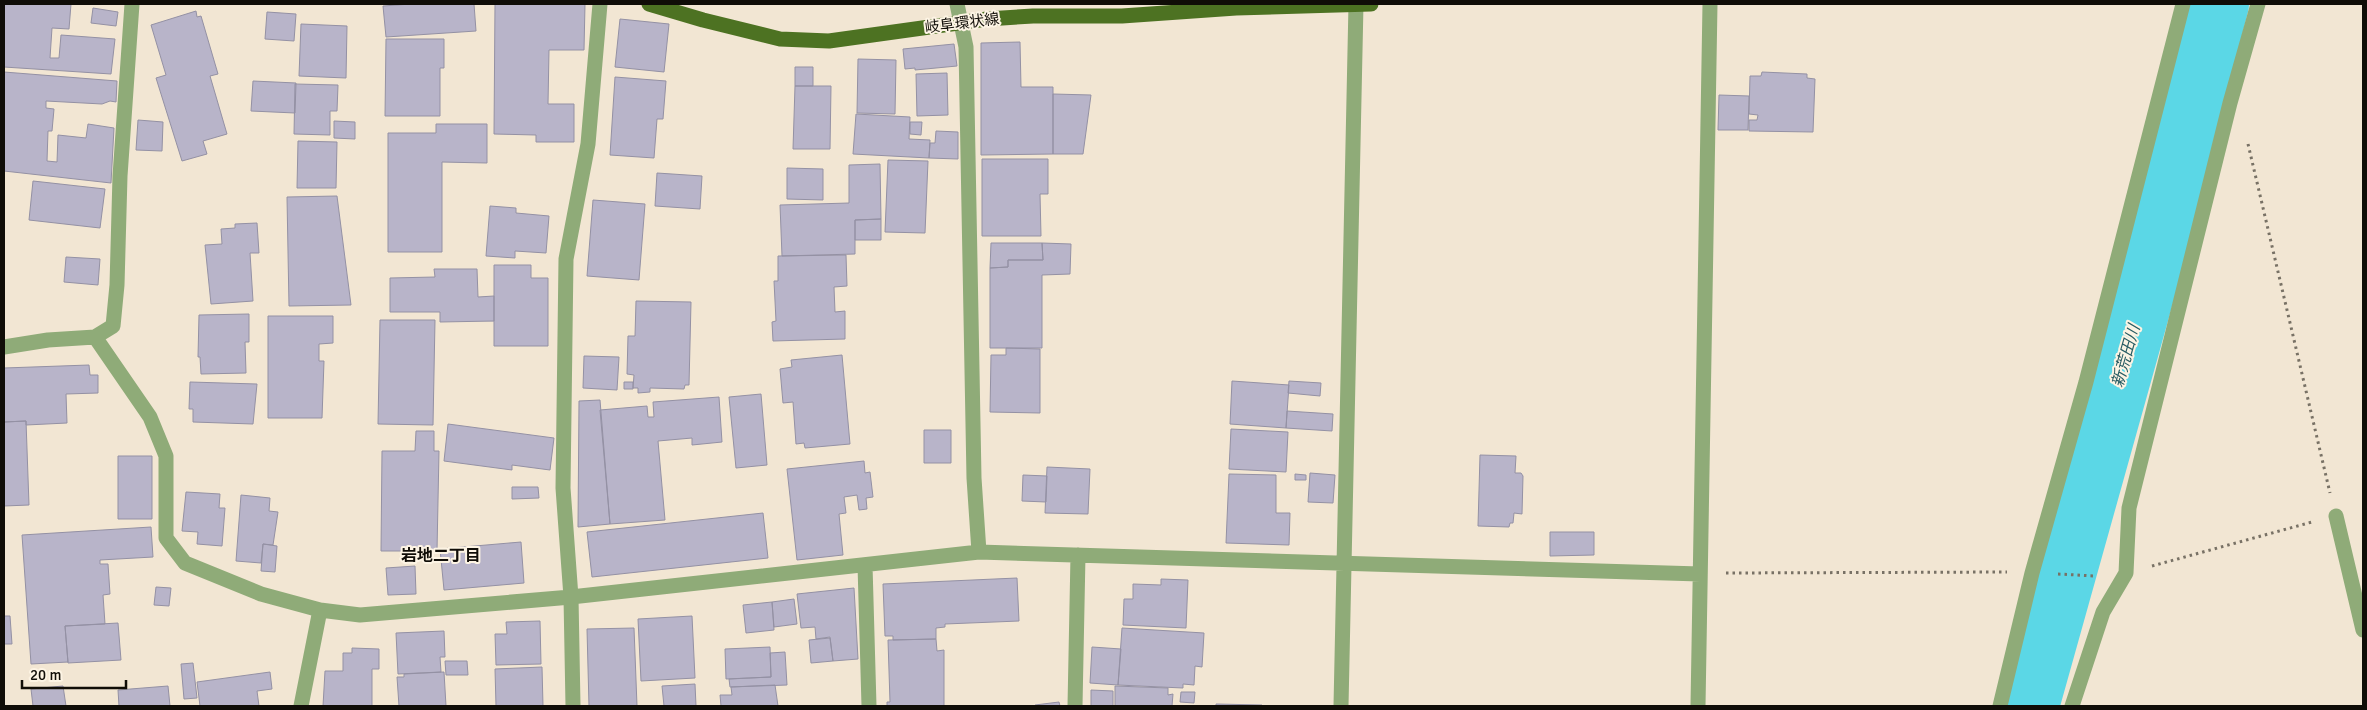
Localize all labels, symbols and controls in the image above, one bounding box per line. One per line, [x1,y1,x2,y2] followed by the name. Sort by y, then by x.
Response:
[924,9,1000,37] street label: 岐阜環状線
[2108,321,2145,390] water label: 新荒田川
[401,546,481,566] district label: 岩地二丁目
[22,658,126,690] scale bar
[30,666,61,684] text: 20 m

